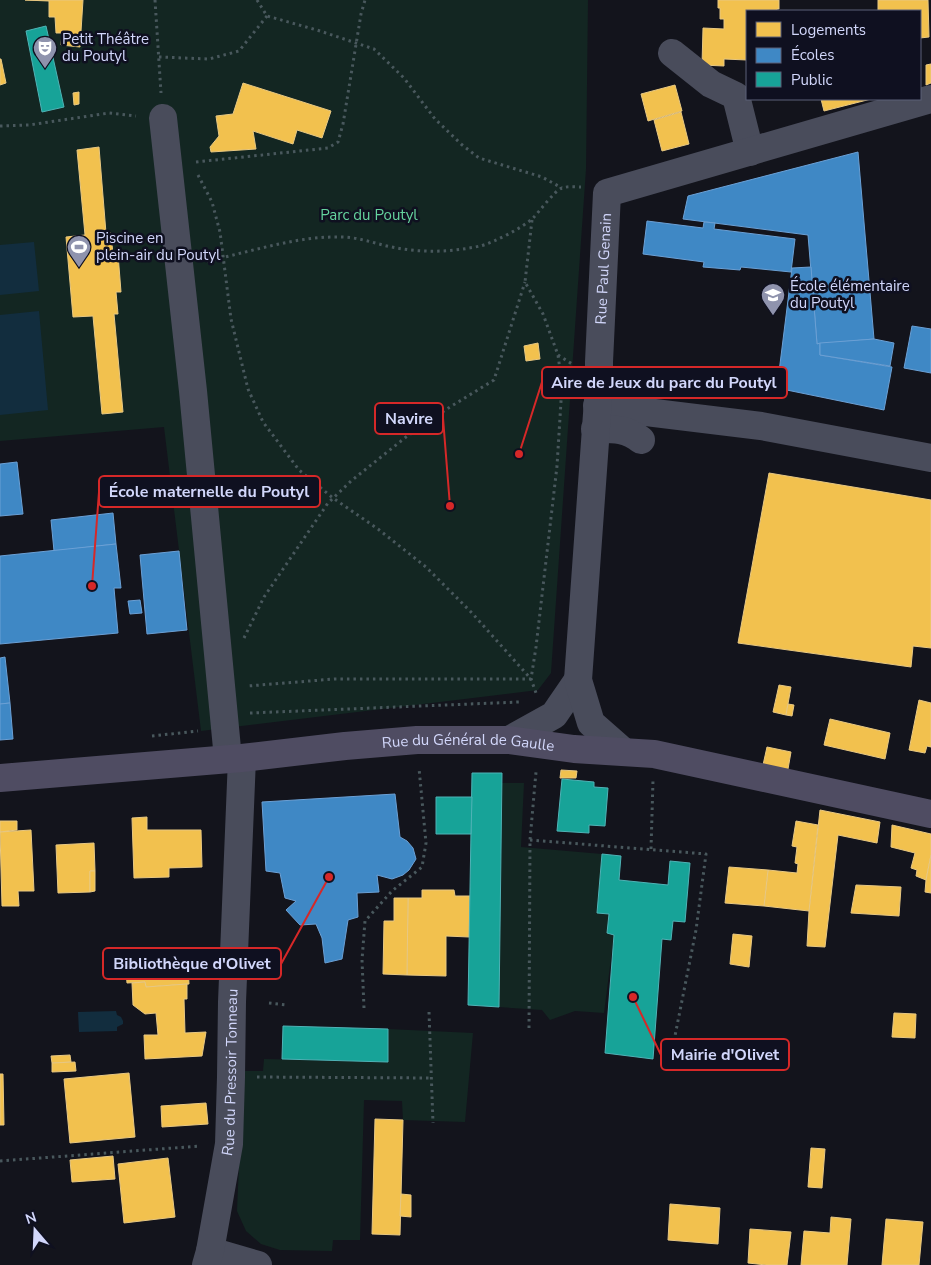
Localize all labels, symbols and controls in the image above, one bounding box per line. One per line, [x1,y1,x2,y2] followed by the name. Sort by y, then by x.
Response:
[746,10,921,100] legend
[791,20,866,40] text: Logements
[62,29,149,66] place label: Petit Théâtre du Poutyl
[32,35,58,69] theatre icon: Petit Théâtre du Poutyl
[791,45,834,65] text: Écoles
[791,70,832,90] text: Public
[320,205,418,225] park label: Parc du Poutyl
[591,213,616,325] street label: Rue Paul Genain
[96,228,221,265] place label: Piscine en plein-air du Poutyl
[66,234,92,268] sports icon: Piscine en plein-air du Poutyl
[790,276,910,313] place label: École élémentaire du Poutyl
[760,282,786,316] school or university icon: École élémentaire du Poutyl
[542,367,787,398] callout: Aire de Jeux du parc du Poutyl
[551,372,777,394] text: Aire de Jeux du parc du Poutyl
[375,403,443,434] callout: Navire
[385,408,433,430] text: Navire
[99,476,320,507] callout: École maternelle du Poutyl
[109,481,309,503] text: École maternelle du Poutyl
[381,730,556,756] street label: Rue du Général de Gaulle
[103,948,281,979] callout: Bibliothèque d'Olivet
[113,953,272,975] text: Bibliothèque d'Olivet
[217,988,243,1157] street label: Rue du Pressoir Tonneau
[661,1039,789,1070] callout: Mairie d'Olivet
[671,1044,780,1066] text: Mairie d'Olivet
[10,1205,60,1255] north arrow
[23,1207,39,1229] text: N

